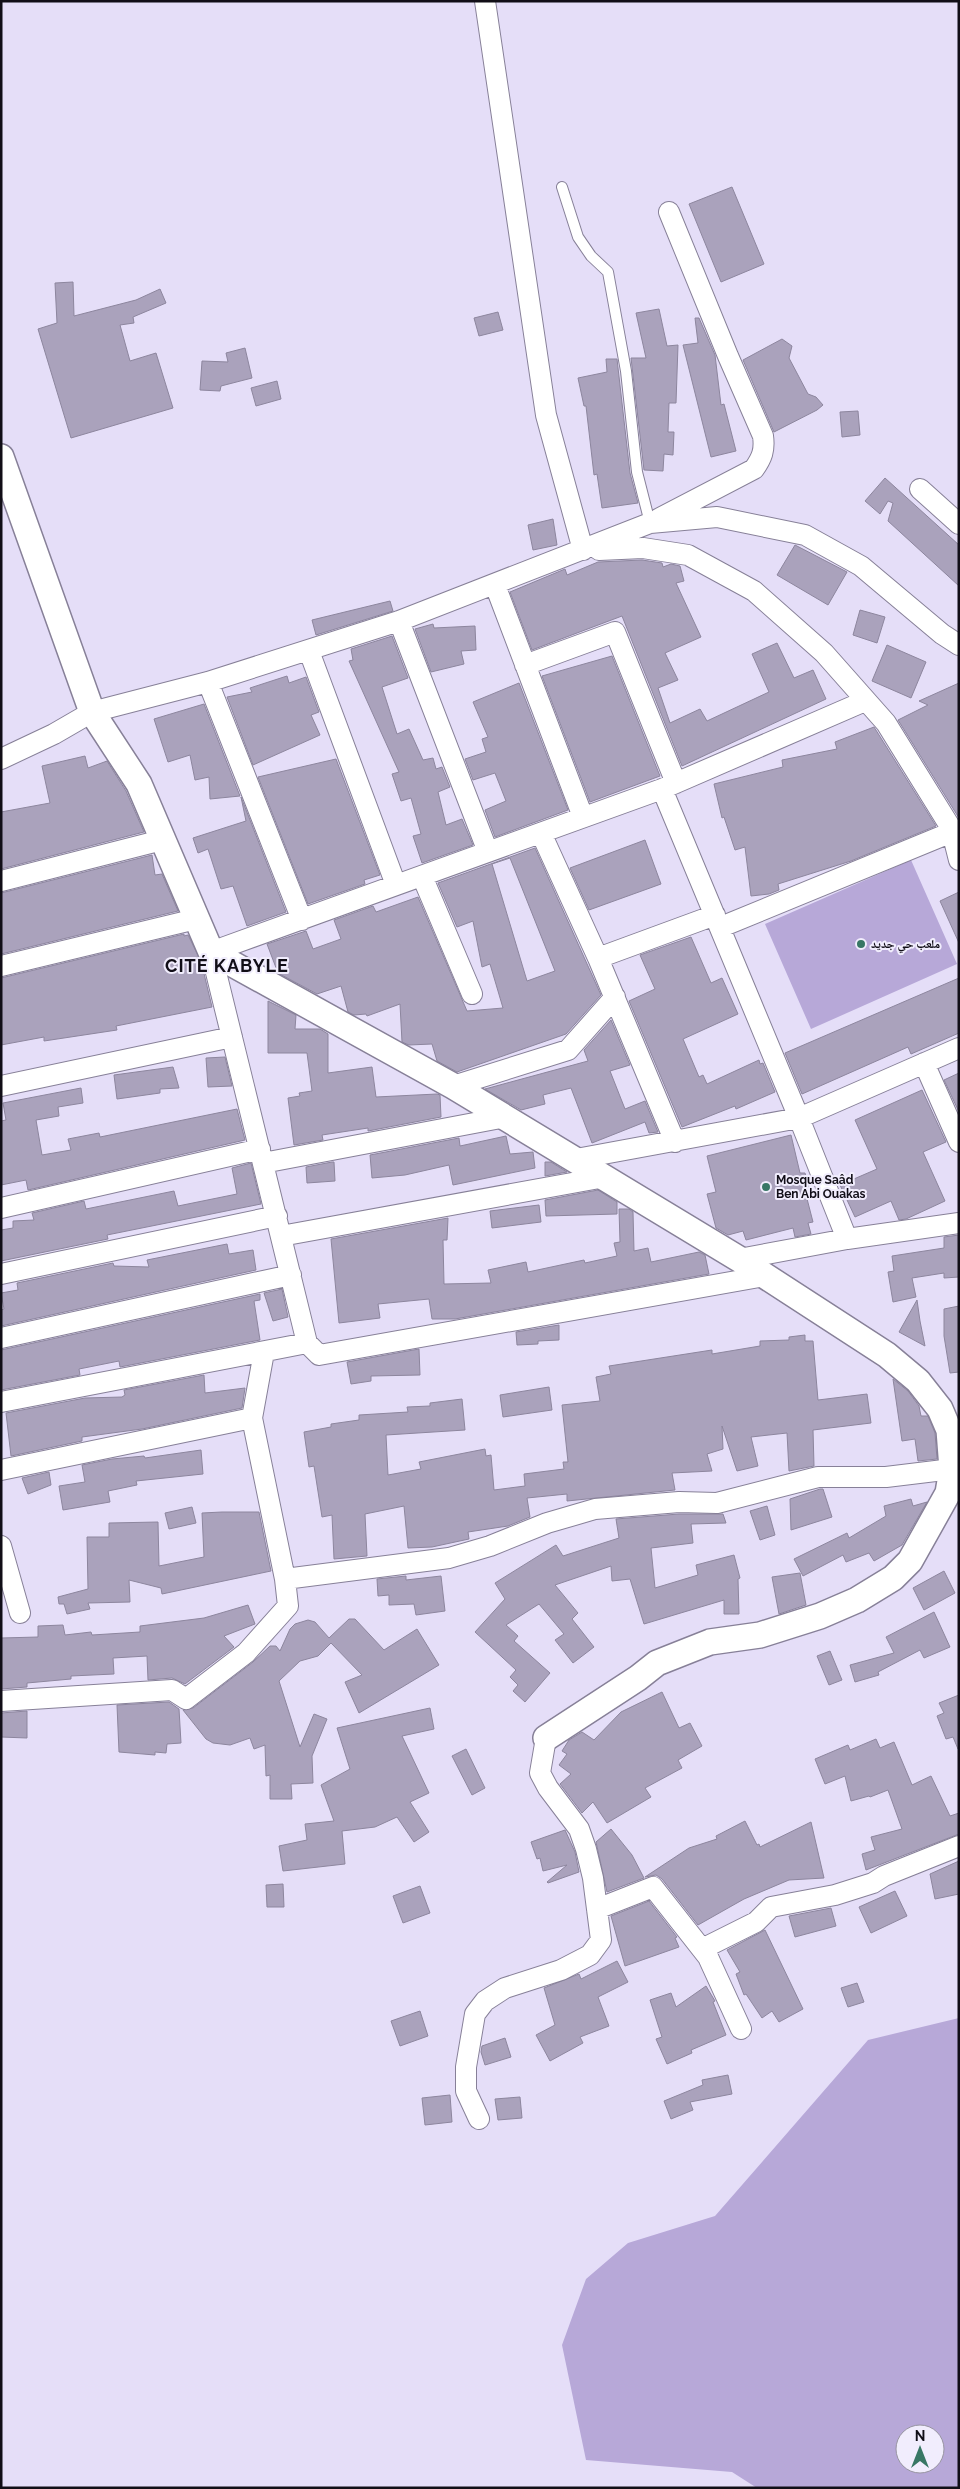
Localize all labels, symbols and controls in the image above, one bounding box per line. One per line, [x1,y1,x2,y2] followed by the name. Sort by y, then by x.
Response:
[871,937,940,954] place label: ملعب حي جديد
[855,938,867,950] marker: ملعب حي جديد
[165,955,289,976] district label: CITÉ KABYLE
[776,1173,866,1201] place label: Mosque Saâd Ben Abi Ouakas
[760,1181,772,1193] marker: Mosque Saâd Ben Abi Ouakas
[895,2424,945,2474] north arrow
[915,2428,925,2444] text: N

